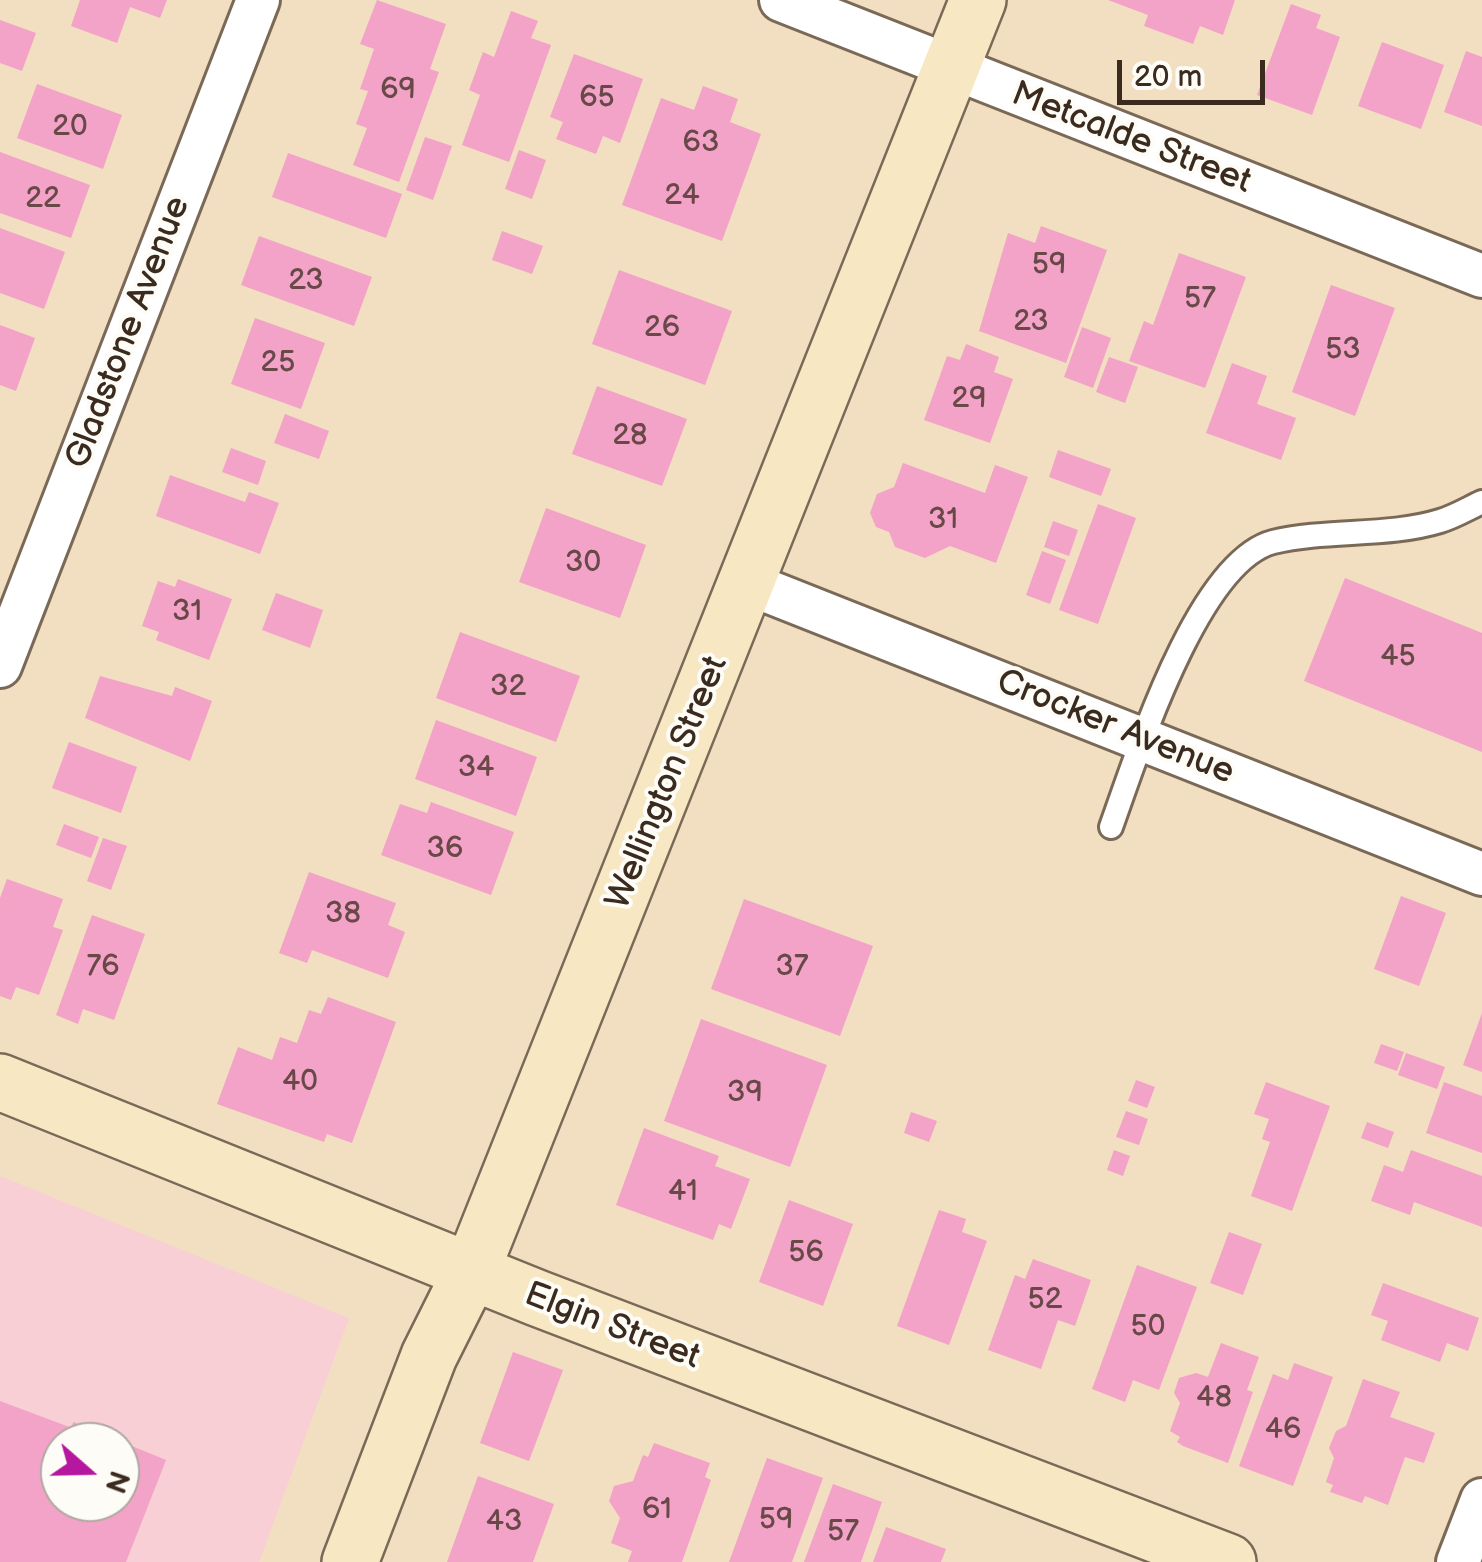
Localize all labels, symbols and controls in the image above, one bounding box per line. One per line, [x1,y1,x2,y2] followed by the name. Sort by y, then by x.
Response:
[1122,40,1270,102] scale bar
[1134,59,1202,95] text: 20 m
[380,72,416,108] house number: 69
[1005,74,1257,204] street label: Metcalde Street
[579,80,615,116] house number: 65
[52,109,88,145] house number: 20
[683,125,719,161] house number: 63
[664,178,700,214] house number: 24
[25,181,61,217] house number: 22
[58,191,200,475] street label: Gladstone Avenue
[1032,247,1066,283] house number: 59
[288,263,324,299] house number: 23
[1184,281,1216,317] house number: 57
[1013,304,1049,340] house number: 23
[644,310,680,346] house number: 26
[1325,332,1361,368] house number: 53
[261,345,295,381] house number: 25
[951,381,987,417] house number: 29
[612,418,648,454] house number: 28
[928,502,958,538] house number: 31
[565,545,601,581] house number: 30
[172,594,202,630] house number: 31
[1380,639,1416,675] house number: 45
[598,650,738,916] street label: Wellington Street
[990,661,1240,795] street label: Crocker Avenue
[490,669,526,705] house number: 32
[458,750,494,786] house number: 34
[427,831,463,867] house number: 36
[325,896,361,932] house number: 38
[86,949,120,985] house number: 76
[775,949,809,985] house number: 37
[282,1064,318,1100] house number: 40
[727,1075,763,1111] house number: 39
[668,1174,698,1210] house number: 41
[788,1235,824,1271] house number: 56
[518,1274,706,1380] street label: Elgin Street
[1028,1282,1062,1318] house number: 52
[1131,1309,1165,1345] house number: 50
[1196,1380,1232,1416] house number: 48
[1265,1412,1301,1448] house number: 46
[40,1422,140,1522] north arrow
[98,1466,136,1497] text: N
[642,1492,672,1528] house number: 61
[759,1502,793,1538] house number: 59
[486,1504,522,1540] house number: 43
[827,1514,859,1550] house number: 57

